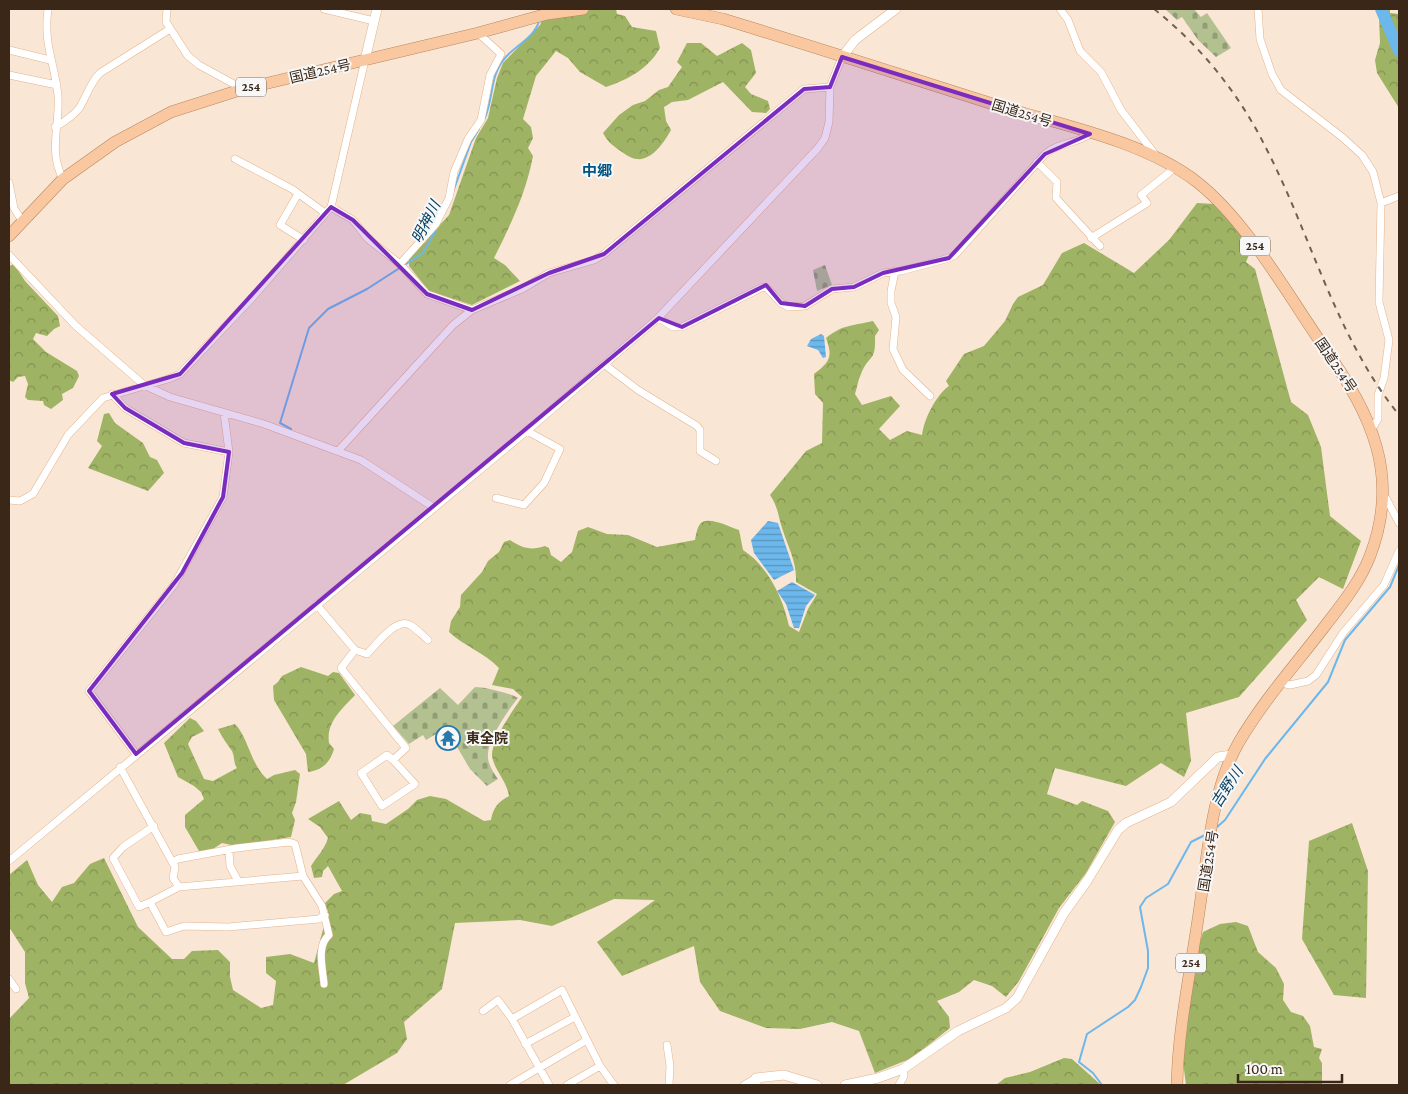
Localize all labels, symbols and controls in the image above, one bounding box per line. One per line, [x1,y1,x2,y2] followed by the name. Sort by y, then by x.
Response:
[288,56,352,86] street label: 国道254号
[236,77,266,96] road number: 254
[990,96,1054,130] street label: 国道254号
[582,163,612,179] district label: 中郷
[409,197,444,246] water label: 明神川
[1240,237,1270,256] road number: 254
[1312,335,1360,395] street label: 国道254号
[435,725,461,751] temple icon: 東全院
[466,730,508,746] place label: 東全院
[1208,762,1247,810] water label: 吉野川
[1195,829,1221,893] street label: 国道254号
[1176,954,1206,972] road number: 254
[1238,1052,1342,1084] scale bar
[1246,1061,1283,1077] text: 100 m

